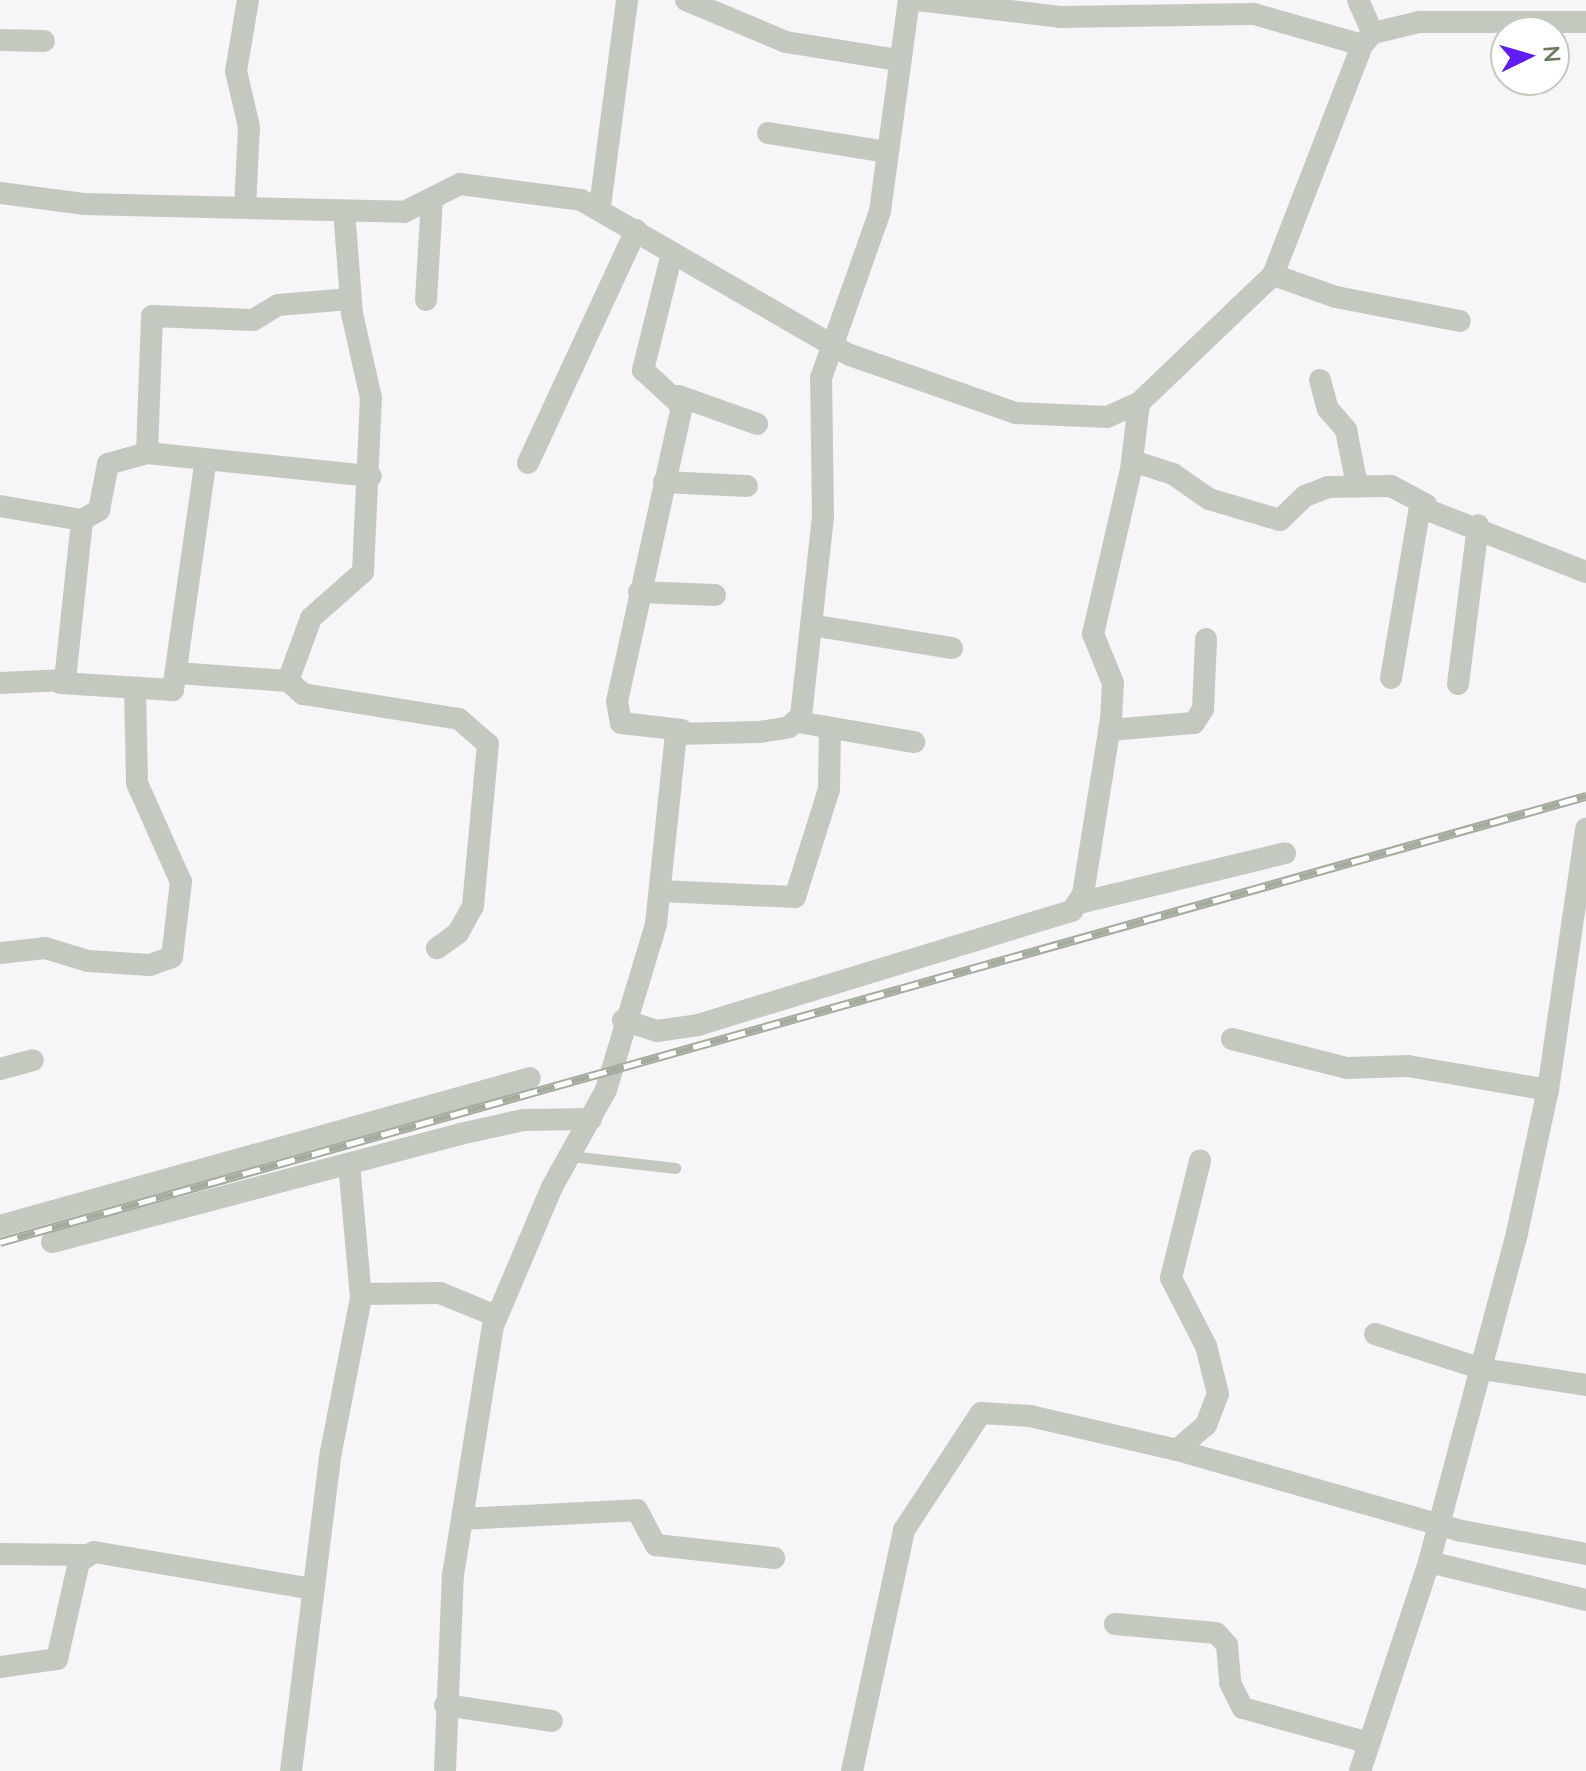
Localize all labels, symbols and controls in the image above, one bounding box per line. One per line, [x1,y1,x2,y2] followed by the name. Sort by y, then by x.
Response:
[1490,16,1570,96] north arrow
[1538,44,1567,64] text: N

